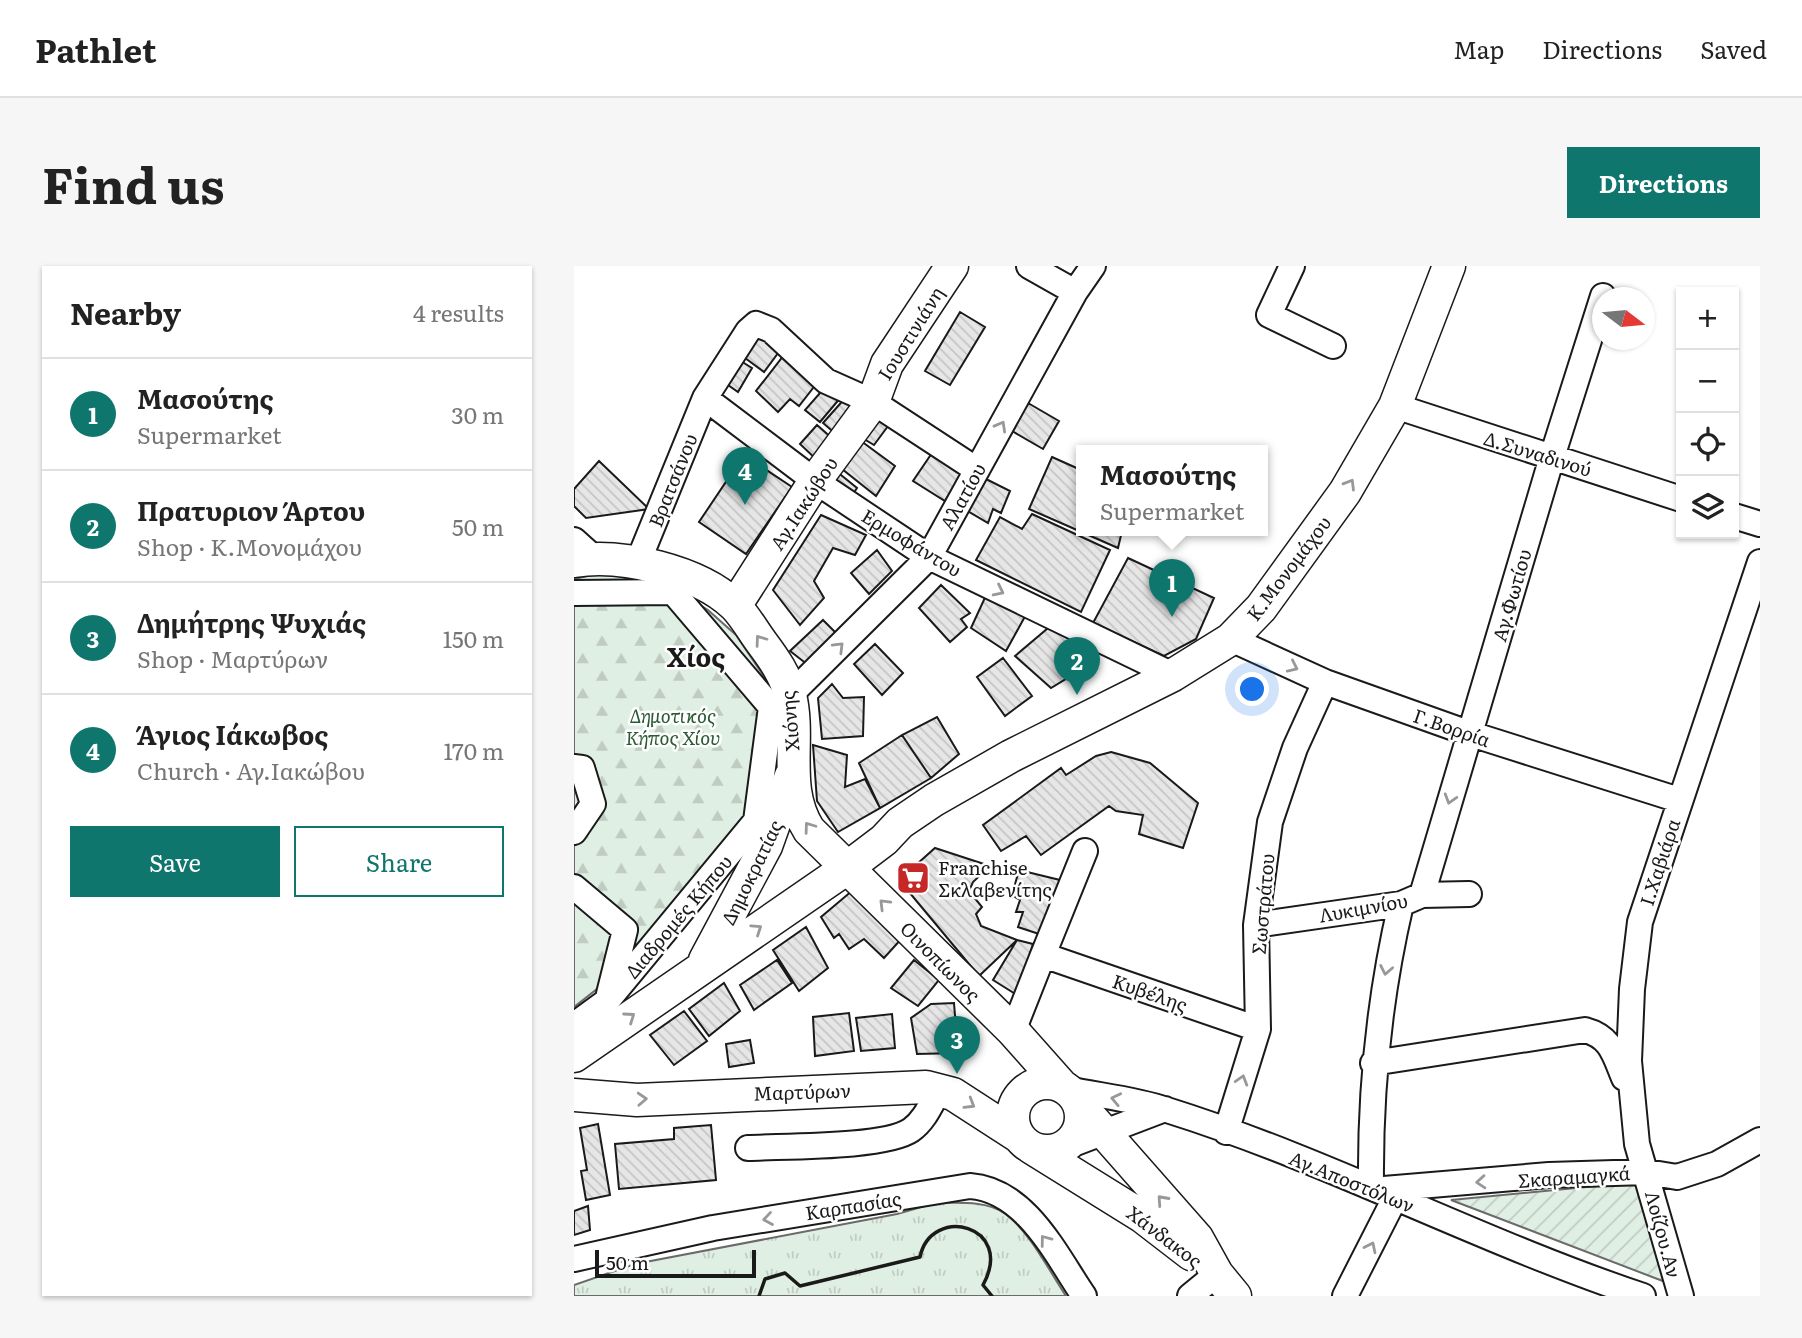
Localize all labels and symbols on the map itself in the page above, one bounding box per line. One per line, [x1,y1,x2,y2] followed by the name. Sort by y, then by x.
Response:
[870,281,950,385] street label: Ιουστινιάνη
[1592,287,1655,350] north arrow
[993,421,1006,434] one-way arrow
[1481,423,1595,483] street label: Δ.Συναδινού
[641,429,703,531] street label: Βρατσάνου
[722,447,768,505] pin: 4
[762,451,844,555] street label: Αγ.Ιακώβου
[932,457,992,535] street label: Αλατίου
[1342,478,1355,491] one-way arrow
[857,501,967,583] street label: Ερμοφάντου
[1239,510,1337,626] street label: Κ.Μονομάχου
[1484,545,1538,645] street label: Αγ.Φωτίου
[1149,559,1195,617] pin: 1
[992,583,1004,597] one-way arrow
[756,635,768,648] one-way arrow
[667,636,725,675] district label: Χίος
[1054,637,1100,695] pin: 2
[830,642,843,655] one-way arrow
[1286,659,1298,673] one-way arrow
[1235,672,1269,706] your location
[772,689,806,753] street label: Χιόνης
[626,701,720,751] park label: Δημοτικός Κήπος Χίου
[1410,701,1494,753] street label: Γ.Βορρία
[1444,793,1459,805] one-way arrow
[714,815,788,929] street label: Δημοκρατίας
[1632,815,1686,909] street label: Ι.Χαβιάρα
[805,822,817,835] one-way arrow
[618,848,738,984] street label: Διαδρομές Κήπου
[1244,852,1280,956] street label: Σωστράτου
[938,853,1052,903] place label: Franchise Σκλαβενίτης
[894,859,932,897] supermarket icon: Franchise Σκλαβενίτης
[1316,885,1410,929] street label: Λυκιμνίου
[879,900,892,913] one-way arrow
[894,914,988,1008] street label: Οινοπίωνος
[749,925,762,937] one-way arrow
[1379,964,1394,976] one-way arrow
[1109,966,1191,1018] street label: Κυβέλης
[622,1013,635,1025] one-way arrow
[934,1016,980,1074] pin: 3
[753,1075,851,1107] street label: Μαρτύρων
[1233,1075,1248,1087] one-way arrow
[637,1092,648,1107] one-way arrow
[1110,1092,1122,1107] one-way arrow
[963,1096,976,1109] one-way arrow
[1285,1143,1419,1219] street label: Αγ.Αποστόλων
[1517,1158,1631,1194] street label: Σκαραμαγκά
[1475,1174,1486,1189] one-way arrow
[803,1184,903,1226] street label: Καρπασίας
[1639,1187,1689,1281] street label: Λοίζου.Αν
[1158,1195,1170,1208] one-way arrow
[1121,1198,1209,1274] street label: Χάνδακος
[763,1211,774,1226] one-way arrow
[1041,1235,1054,1248] one-way arrow
[1363,1242,1377,1254] one-way arrow
[595,1247,756,1279] scale bar

